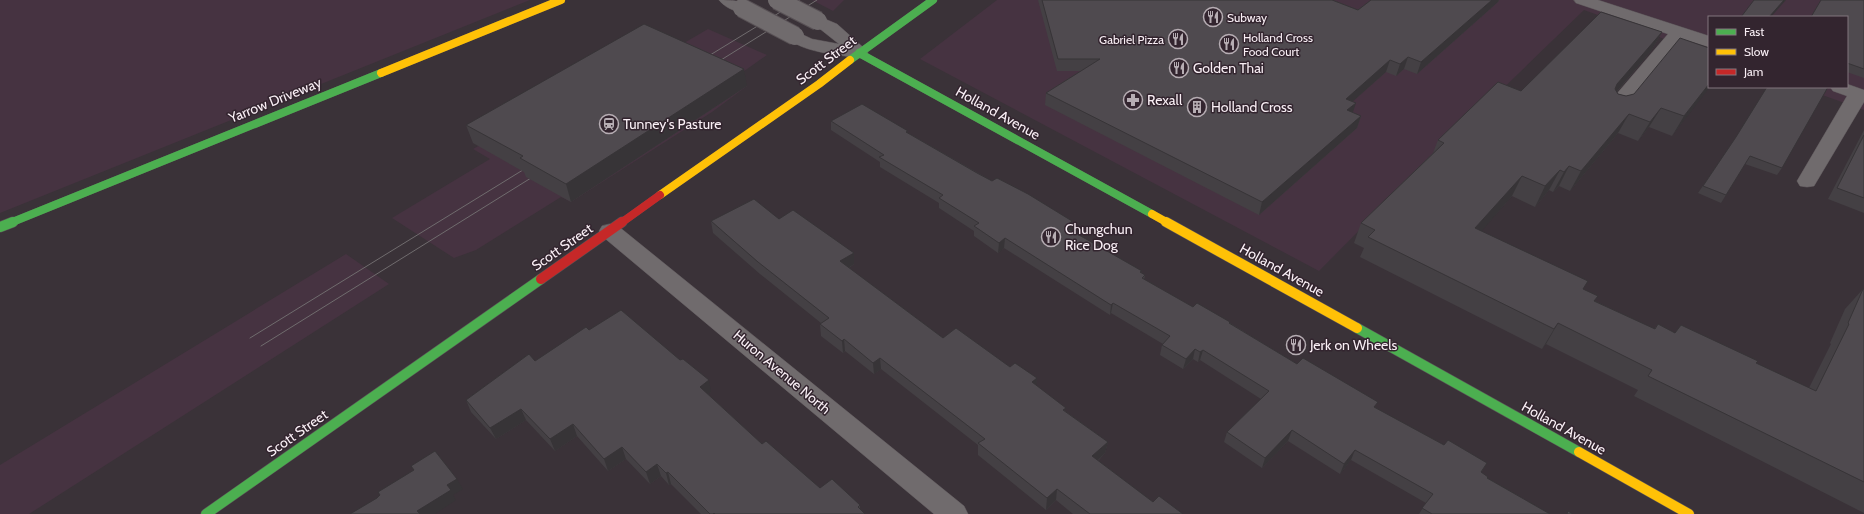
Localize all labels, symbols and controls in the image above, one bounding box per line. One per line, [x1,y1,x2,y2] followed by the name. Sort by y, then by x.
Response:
[1202,6,1224,28] restaurant icon: Subway
[1227,10,1267,25] place label: Subway
[1708,16,1848,88] legend
[1744,24,1764,39] text: Fast
[1167,28,1189,50] restaurant icon: Gabriel Pizza
[1243,30,1313,59] place label: Holland Cross Food Court
[792,31,860,88] street label: Scott Street
[1099,32,1164,47] place label: Gabriel Pizza
[1218,33,1240,55] restaurant icon: Holland Cross Food Court
[1744,44,1769,59] text: Slow
[1168,57,1190,79] restaurant icon: Golden Thai
[1193,59,1264,77] place label: Golden Thai
[1743,64,1763,79] text: Jam
[225,73,324,127] street label: Yarrow Driveway
[953,82,1043,144] street label: Holland Avenue
[1122,89,1144,111] pharmacy icon: Rexall
[1147,91,1183,109] place label: Rexall
[1186,96,1208,118] building icon: Holland Cross
[1211,98,1293,116] place label: Holland Cross
[598,113,620,135] station icon: Tunney's Pasture
[623,115,721,133] place label: Tunney's Pasture
[528,219,596,275] street label: Scott Street
[1065,220,1133,254] place label: Chungchun Rice Dog
[1040,226,1062,248] restaurant icon: Chungchun Rice Dog
[1237,239,1327,301] street label: Holland Avenue
[730,326,834,418] street label: Huron Avenue North
[1285,334,1307,356] restaurant icon: Jerk on Wheels
[1309,336,1398,354] place label: Jerk on Wheels
[1519,397,1609,459] street label: Holland Avenue
[263,405,331,461] street label: Scott Street

